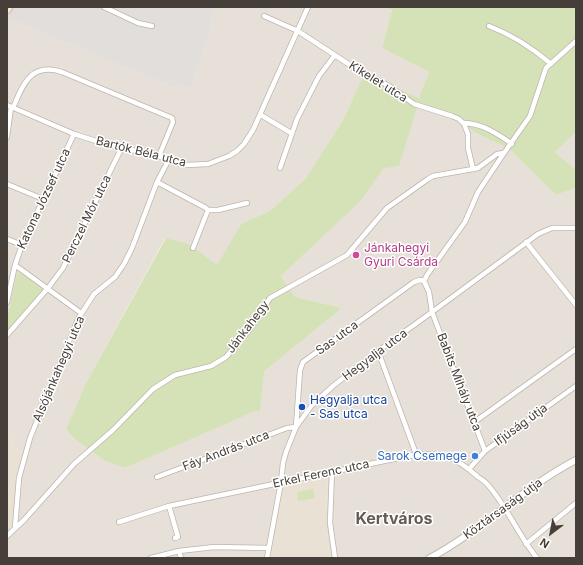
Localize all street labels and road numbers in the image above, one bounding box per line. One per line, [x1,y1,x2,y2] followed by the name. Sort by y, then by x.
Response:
[346,58,410,106] street label: Kikelet utca
[94,134,188,170] street label: Bartók Béla utca
[14,146,74,252] street label: Katona József utca
[60,173,114,265] street label: Perczel Mór utca
[224,298,272,356] street label: Jánkahegy
[30,314,88,424] street label: Alsójánkahegyi utca
[313,318,361,358] street label: Sas utca
[340,326,410,384] street label: Hegyalja utca
[434,331,484,433] street label: Babits Mihály utca
[492,401,550,449] street label: Ifjúság útja
[181,428,271,474] street label: Fáy András utca
[271,457,371,491] street label: Erkel Ferenc utca
[461,476,545,542] street label: Köztársaság útja

